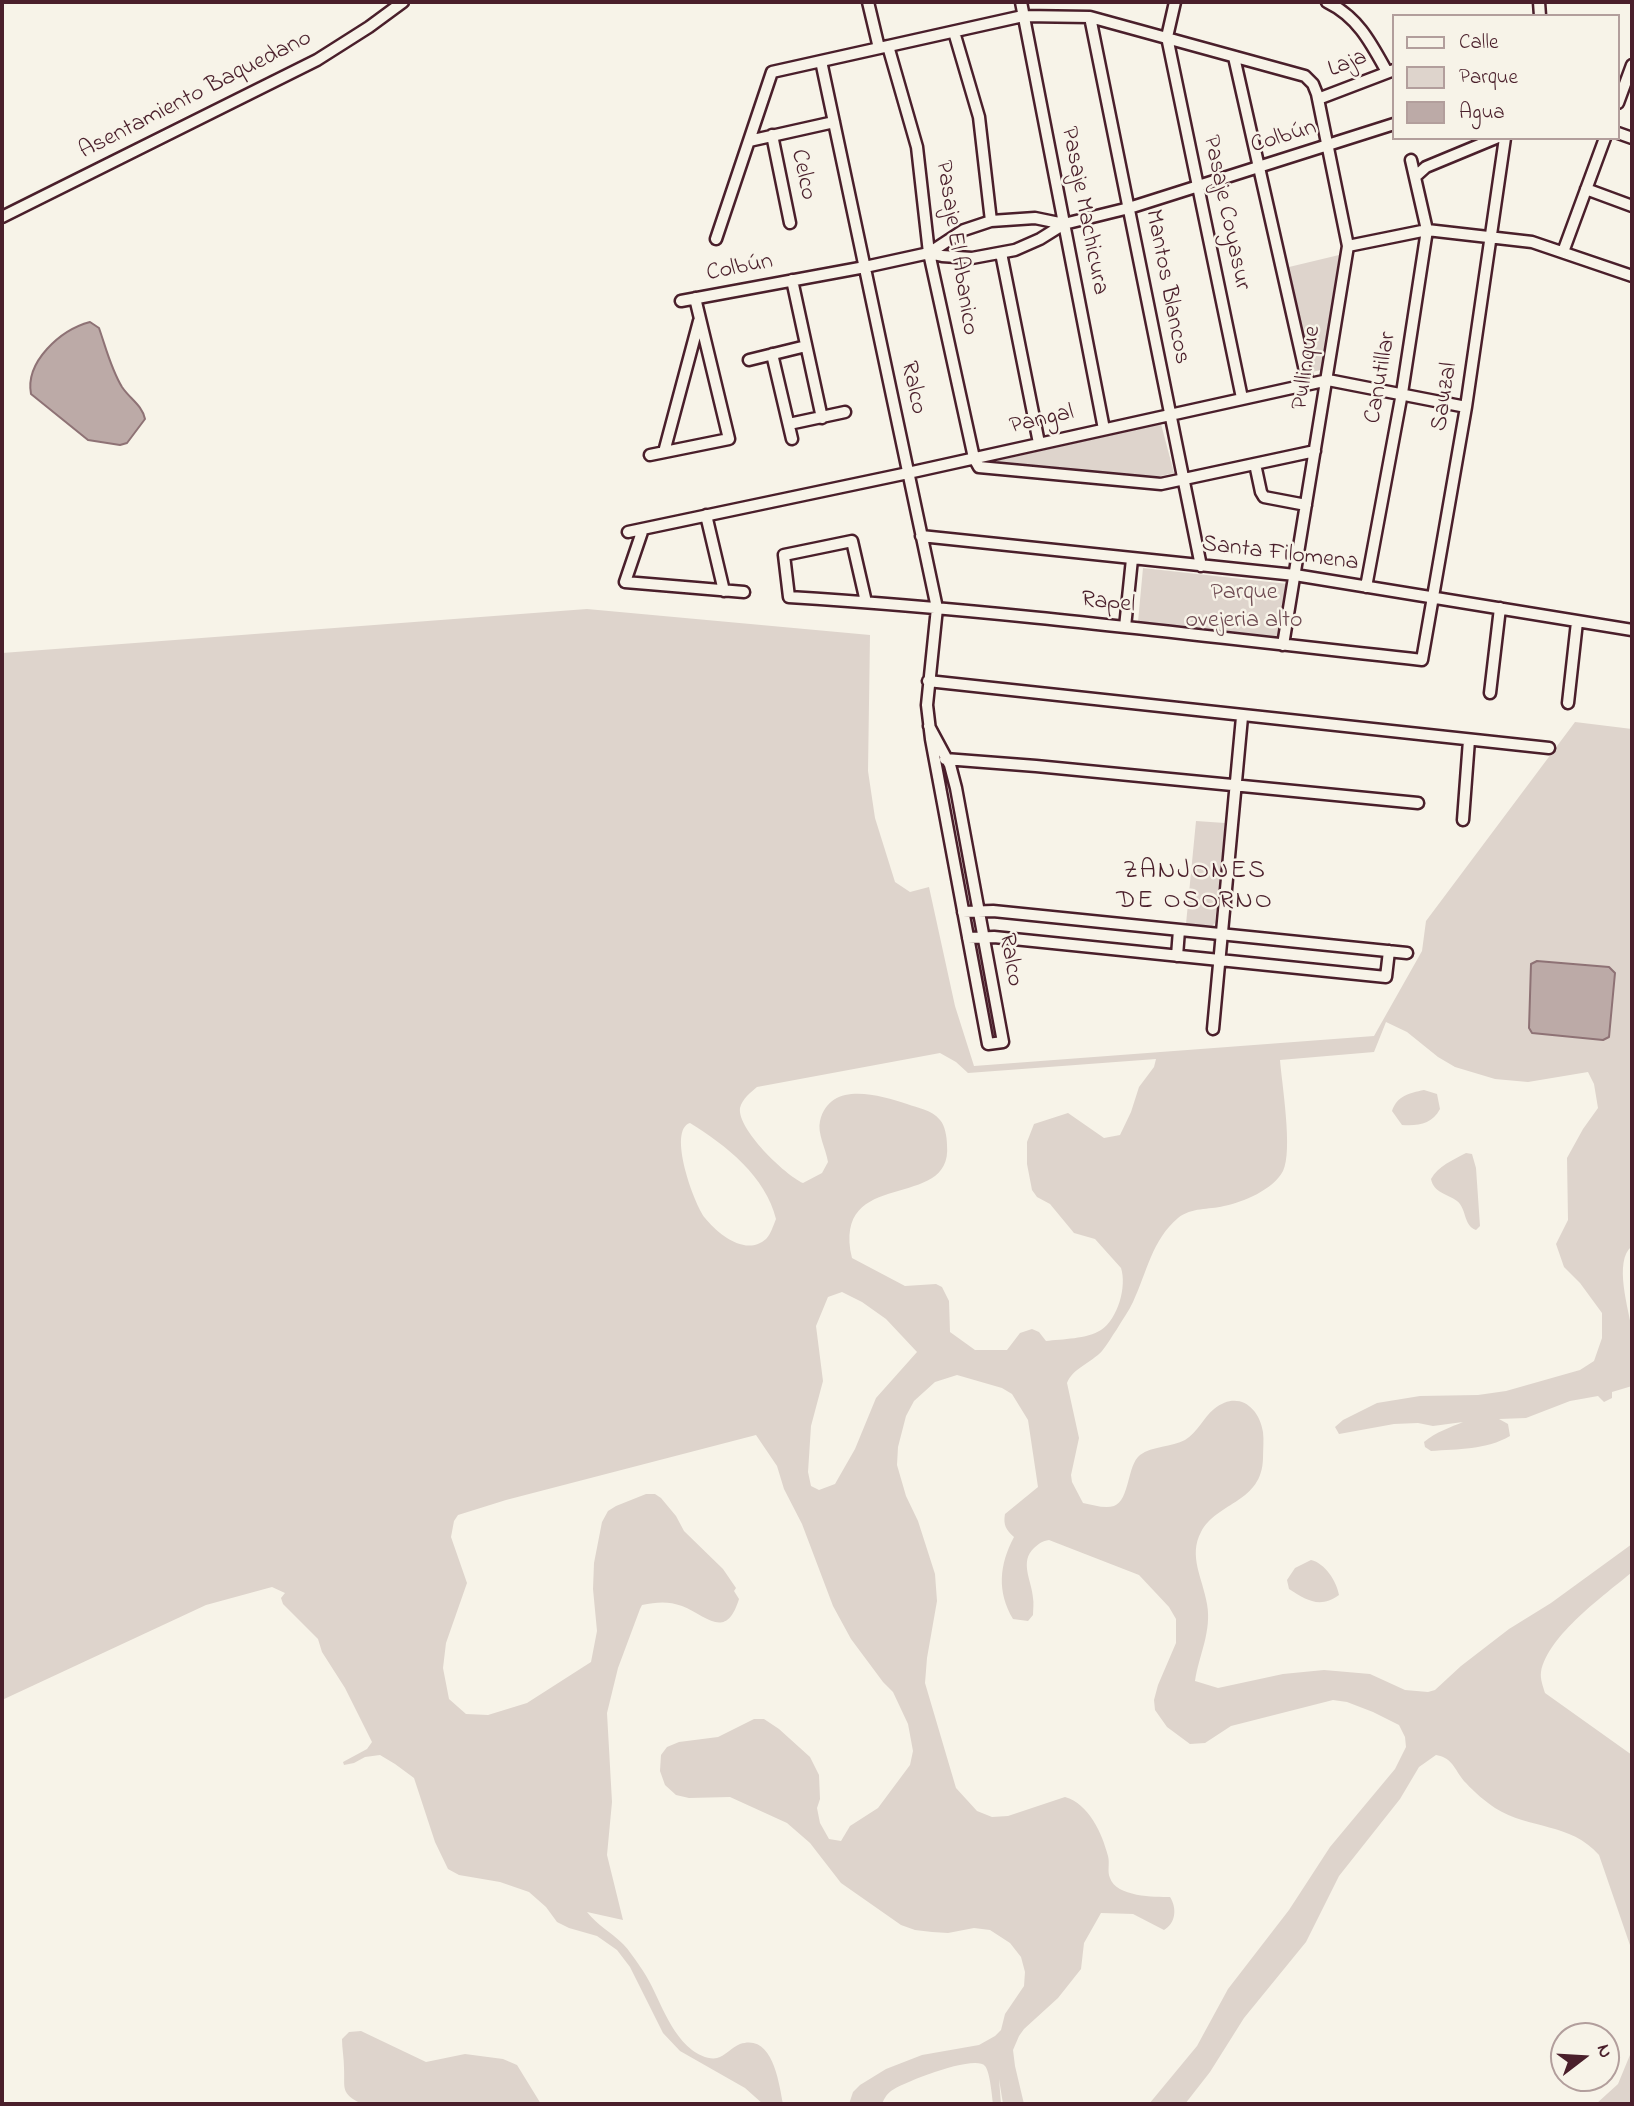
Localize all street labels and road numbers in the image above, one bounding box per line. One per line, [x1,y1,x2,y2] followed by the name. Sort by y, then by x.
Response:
[75,25,317,167] street label: Asentamiento Baquedano
[1324,44,1372,86] street label: Laja
[1248,114,1320,162] street label: Colbún
[1053,124,1113,298] street label: Pasaje Machicura
[1195,133,1255,293] street label: Pasaje Coyasur
[783,147,821,203] street label: Celco
[927,159,983,337] street label: Pasaje El Abanico
[1137,207,1195,367] street label: Mantos Blancos
[704,248,776,290] street label: Colbún
[1287,324,1329,412] street label: Pullinque
[1360,330,1404,426] street label: Canutillar
[892,359,932,417] street label: Ralco
[1426,361,1466,433] street label: Sauzal
[1007,400,1077,442] street label: Pangal
[1200,531,1360,579] street label: Santa Filomena
[1080,587,1136,621] street label: Rapel
[990,931,1028,989] street label: Ralco

